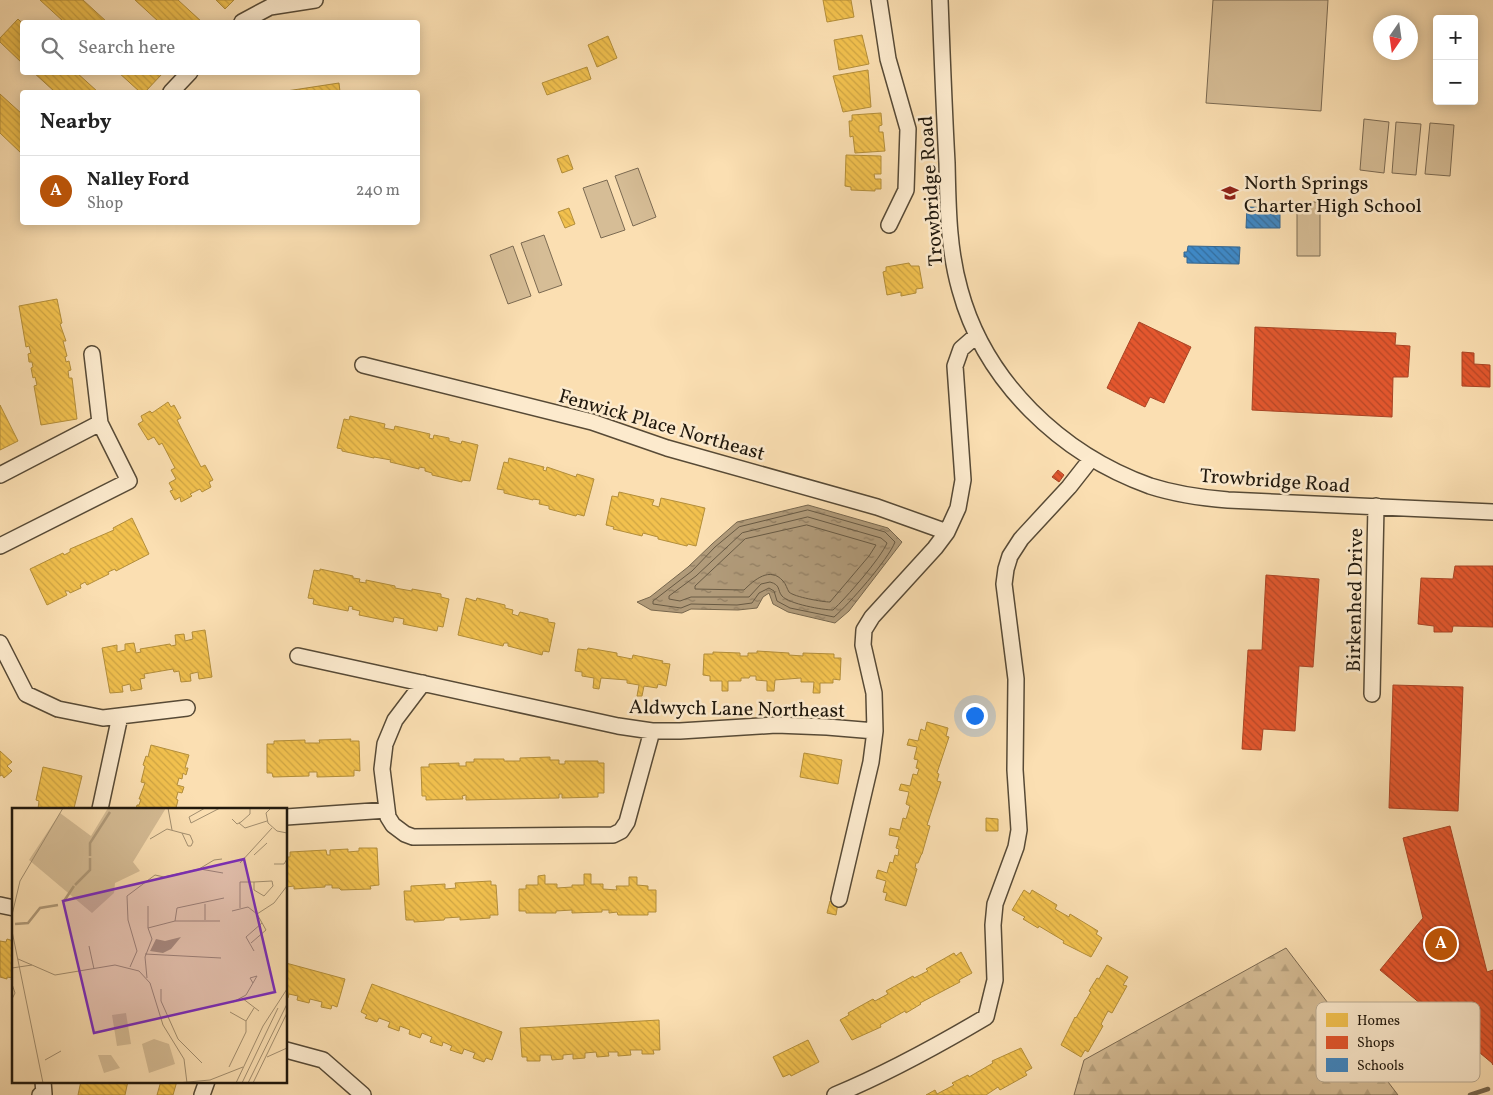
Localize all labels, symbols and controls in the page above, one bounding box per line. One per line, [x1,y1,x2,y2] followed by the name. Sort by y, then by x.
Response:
[1373,15,1418,60] north arrow
[1433,15,1478,105] map controls
[1433,15,1478,60] button: +
[20,20,420,75] search box
[38,34,66,62] icon: search
[78,35,175,61] text: Search here
[1433,60,1478,105] button: −
[40,108,111,137] text: Nearby
[913,115,951,267] street label: Trowbridge Road
[87,167,189,193] text: Nalley Ford
[1244,170,1422,221] place label: North Springs Charter High School
[50,180,62,202] text: A
[356,180,400,202] text: 240 m
[1220,183,1240,203] school or university icon: North Springs Charter High School
[87,193,123,215] text: Shop
[555,383,768,469] street label: Fenwick Place Northeast
[1199,463,1351,501] street label: Trowbridge Road
[1341,528,1371,672] street label: Birkenhed Drive
[629,694,845,726] street label: Aldwych Lane Northeast
[962,703,988,729] your location
[12,808,288,1082] inset map
[1425,925,1457,963] pin: A
[1316,1002,1480,1082] legend
[1357,1012,1400,1031] text: Homes
[1357,1034,1395,1053] text: Shops
[1357,1057,1404,1076] text: Schools

